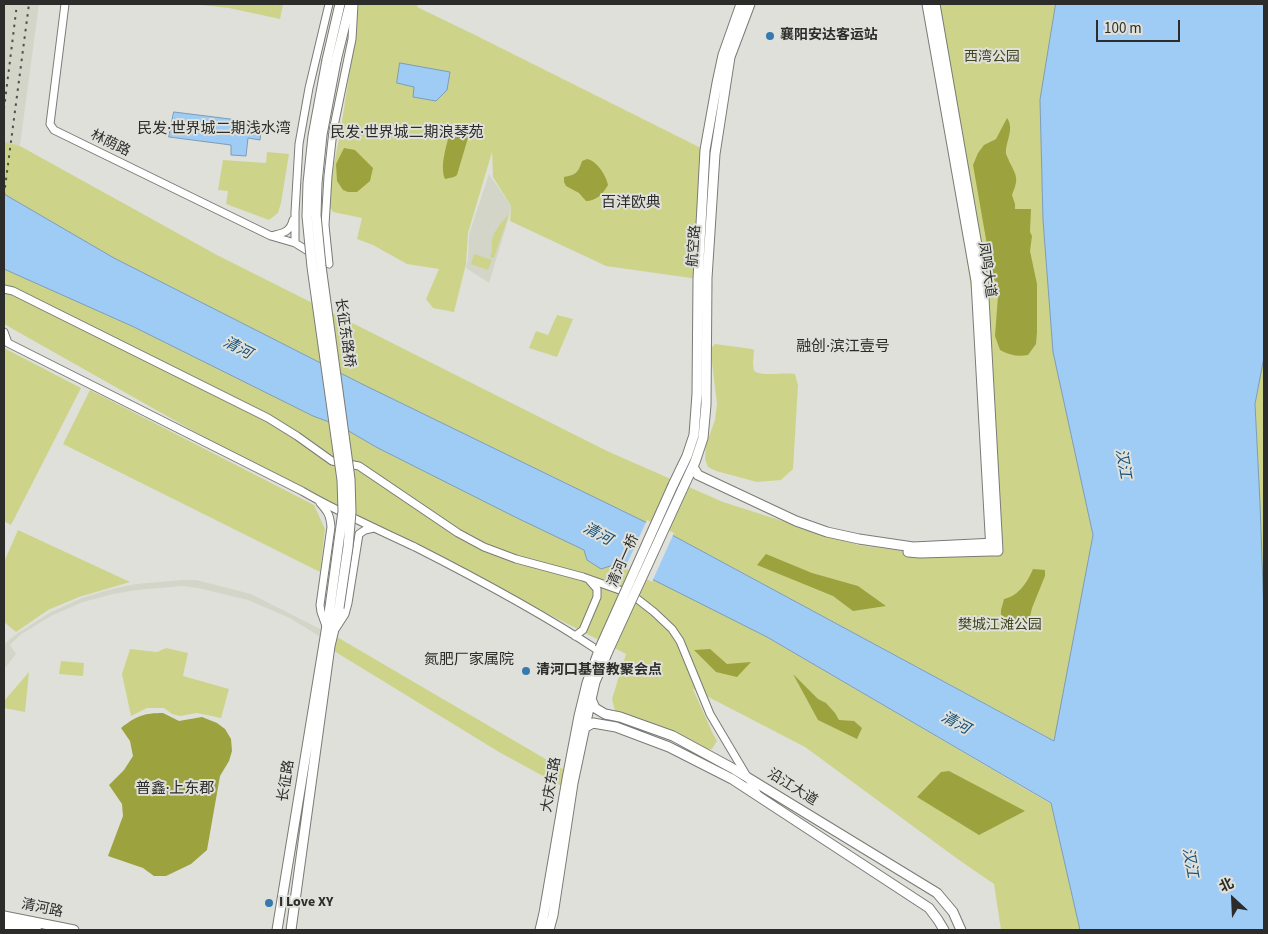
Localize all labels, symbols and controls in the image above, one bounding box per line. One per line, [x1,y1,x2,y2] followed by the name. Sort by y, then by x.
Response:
[1098,10,1182,42] scale bar
[1104,18,1142,39] text: 100 m
[780,28,878,44] place label: 襄阳安达客运站
[764,30,776,42] marker: 襄阳安达客运站
[964,50,1020,66] park label: 西湾公园
[137,121,291,139] district label: 民发·世界城二期浅水湾
[330,125,484,143] district label: 民发·世界城二期浪琴苑
[87,127,133,161] street label: 林荫路
[601,195,661,213] district label: 百洋欧典
[685,224,705,268] street label: 航空路
[974,241,998,299] street label: 凤鸣大道
[331,297,357,369] street label: 长征东路桥
[220,334,254,364] water label: 清河
[796,339,890,357] district label: 融创·滨江壹号
[1111,448,1133,480] water label: 汉江
[580,520,614,550] water label: 清河
[605,532,643,590] street label: 清河一桥
[958,618,1042,634] park label: 樊城江滩公园
[424,652,514,670] district label: 氮肥厂家属院
[536,663,662,679] place label: 清河口基督教聚会点
[520,665,532,677] marker: 清河口基督教聚会点
[938,709,972,739] water label: 清河
[539,756,565,814] street label: 大庆东路
[275,759,299,803] street label: 长征路
[764,766,820,810] street label: 沿江大道
[136,781,214,799] district label: 普鑫·上东郡
[1178,847,1200,879] water label: 汉江
[1216,873,1237,897] text: 北
[1208,874,1258,924] north arrow
[279,895,333,911] place label: I Love XY
[20,896,64,922] street label: 清河路
[263,897,275,909] marker: I Love XY

